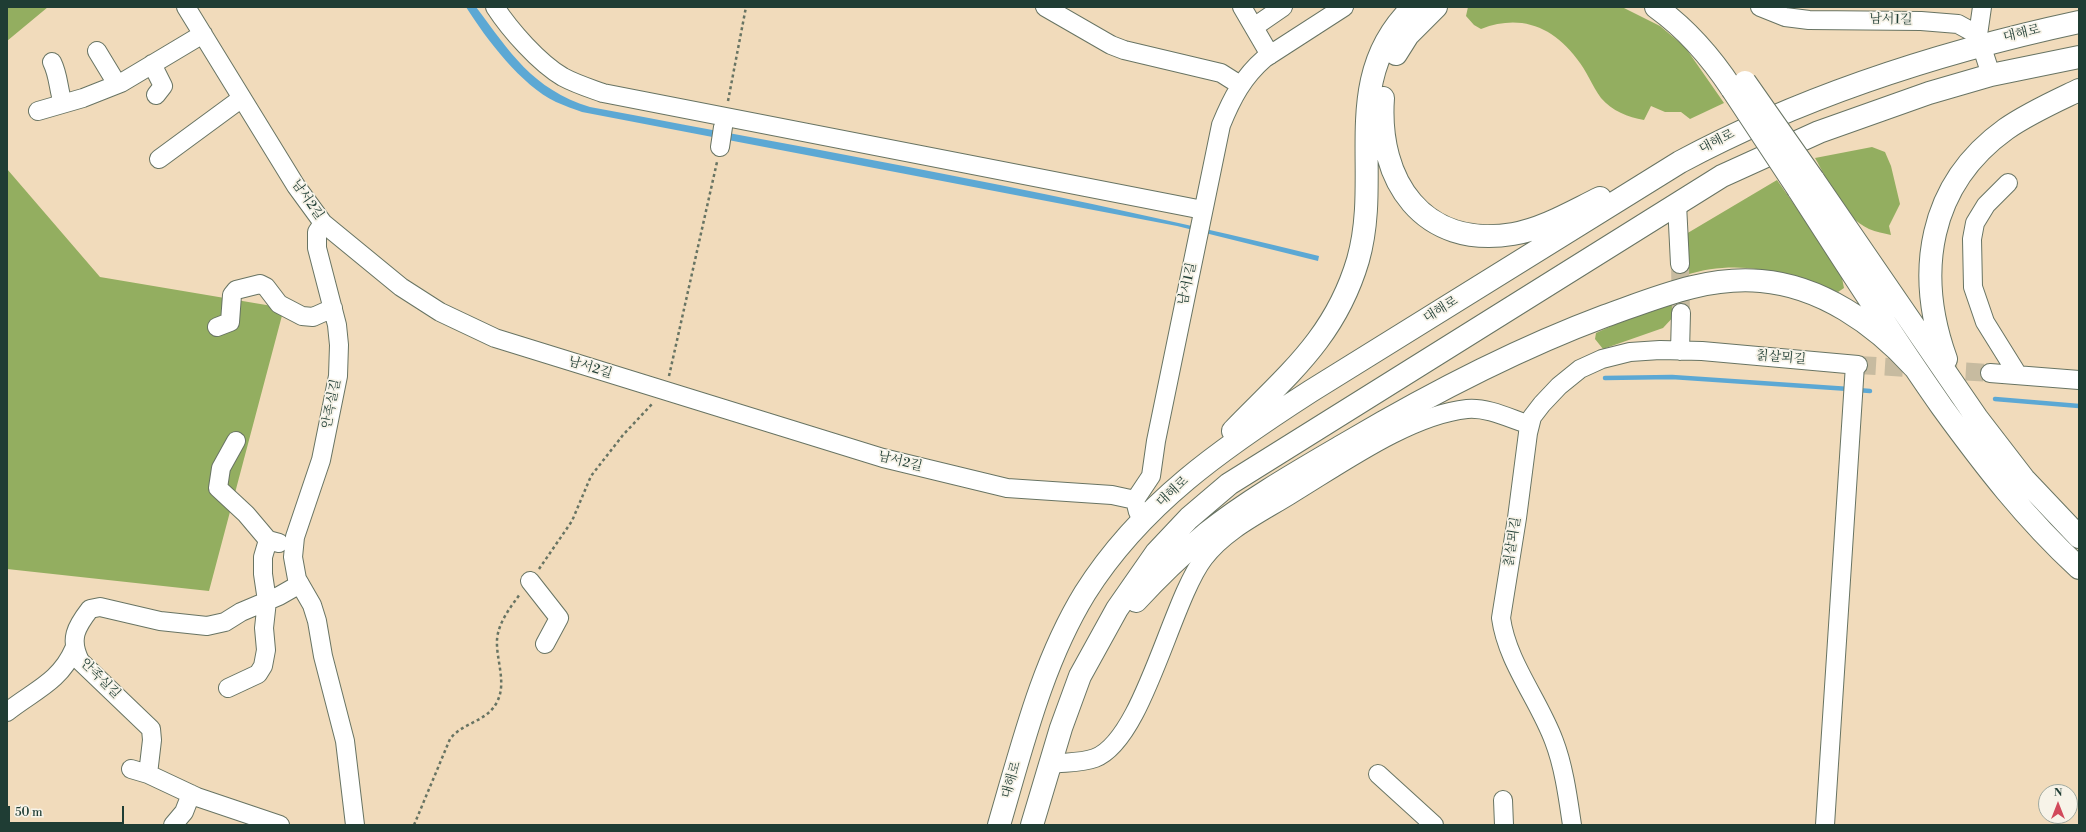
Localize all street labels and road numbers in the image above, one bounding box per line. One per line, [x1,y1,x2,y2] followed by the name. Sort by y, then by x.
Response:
[1869,12,1913,28] street label: 남서1길
[2002,22,2042,46] street label: 대해로
[1697,126,1737,158] street label: 대해로
[288,177,326,223] street label: 남서2길
[1176,261,1200,307] street label: 남서1길
[1421,293,1461,327] street label: 대해로
[1755,348,1807,368] street label: 칡살뫼길
[566,354,614,382] street label: 남서2길
[320,378,344,430] street label: 안족실길
[876,449,924,475] street label: 남서2길
[1154,473,1192,511] street label: 대해로
[1501,516,1525,568] street label: 칡살뫼길
[77,656,123,702] street label: 안족실길
[999,760,1025,800] street label: 대해로

